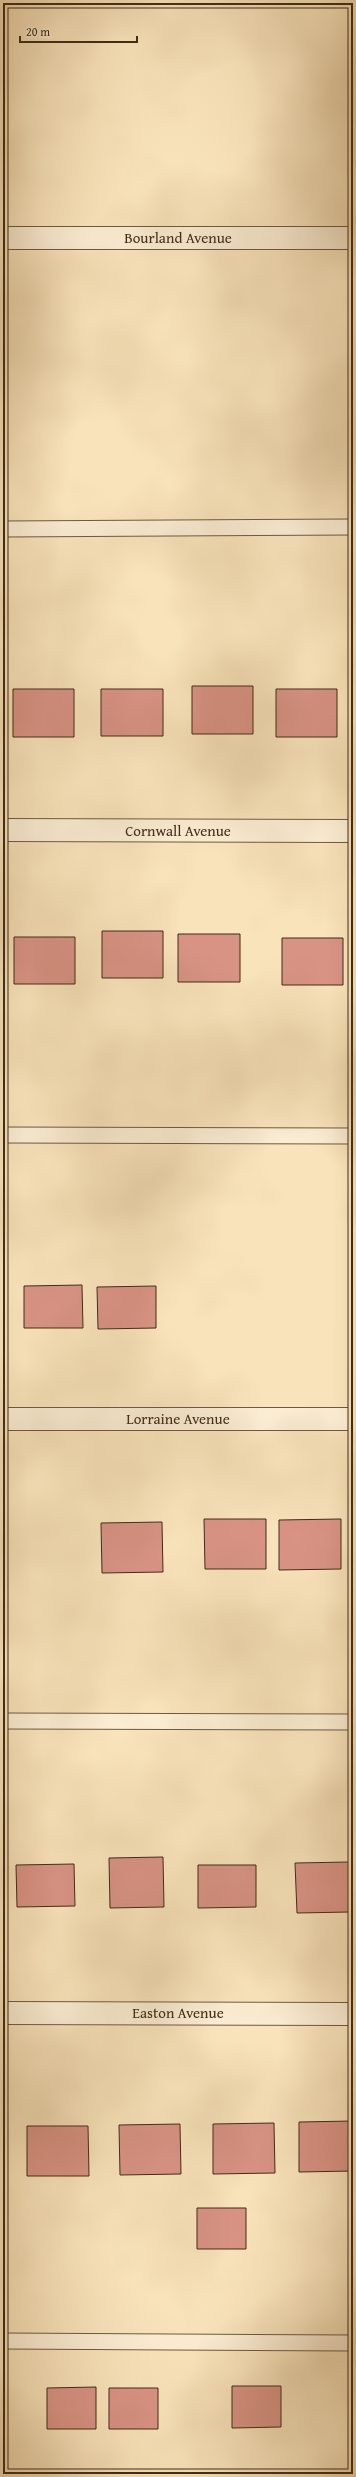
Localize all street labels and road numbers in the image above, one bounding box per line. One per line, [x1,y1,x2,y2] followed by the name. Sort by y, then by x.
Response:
[124,227,232,248] street label: Bourland Avenue
[125,820,231,841] street label: Cornwall Avenue
[126,1408,230,1429] street label: Lorraine Avenue
[132,2002,224,2023] street label: Easton Avenue

